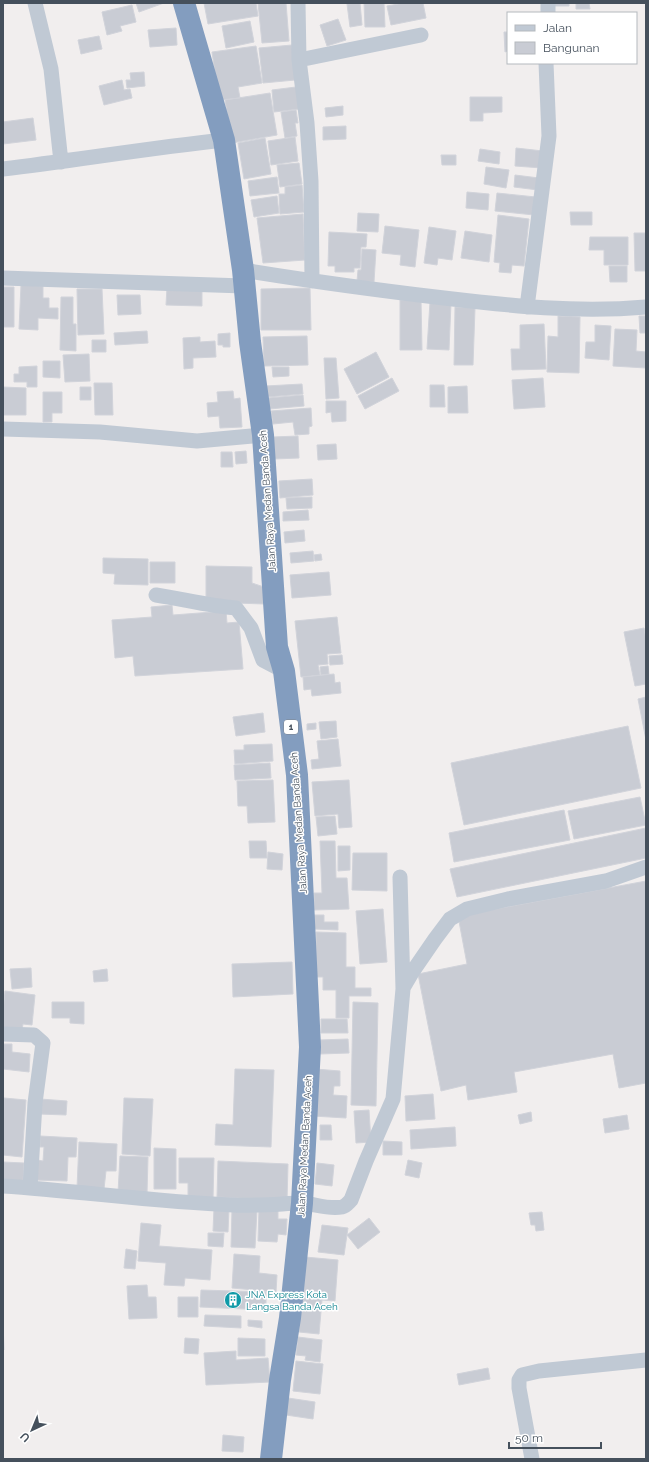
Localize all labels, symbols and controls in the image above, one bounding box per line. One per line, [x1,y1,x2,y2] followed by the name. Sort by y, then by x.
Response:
[507,12,637,64] legend
[543,21,572,35] text: Jalan
[543,41,600,55] text: Bangunan
[257,430,278,572] street label: Jalan Raya Medan Banda Aceh
[284,720,298,734] road number: 1
[288,752,309,894] street label: Jalan Raya Medan Banda Aceh
[295,1075,314,1217] street label: Jalan Raya Medan Banda Aceh
[246,1289,338,1312] place label: JNA Express Kota Langsa Banda Aceh
[223,1290,243,1310] building icon: JNA Express Kota Langsa Banda Aceh
[12,1410,52,1450] north arrow
[509,1424,601,1450] scale bar
[18,1429,33,1444] text: U
[515,1431,543,1445] text: 50 m

